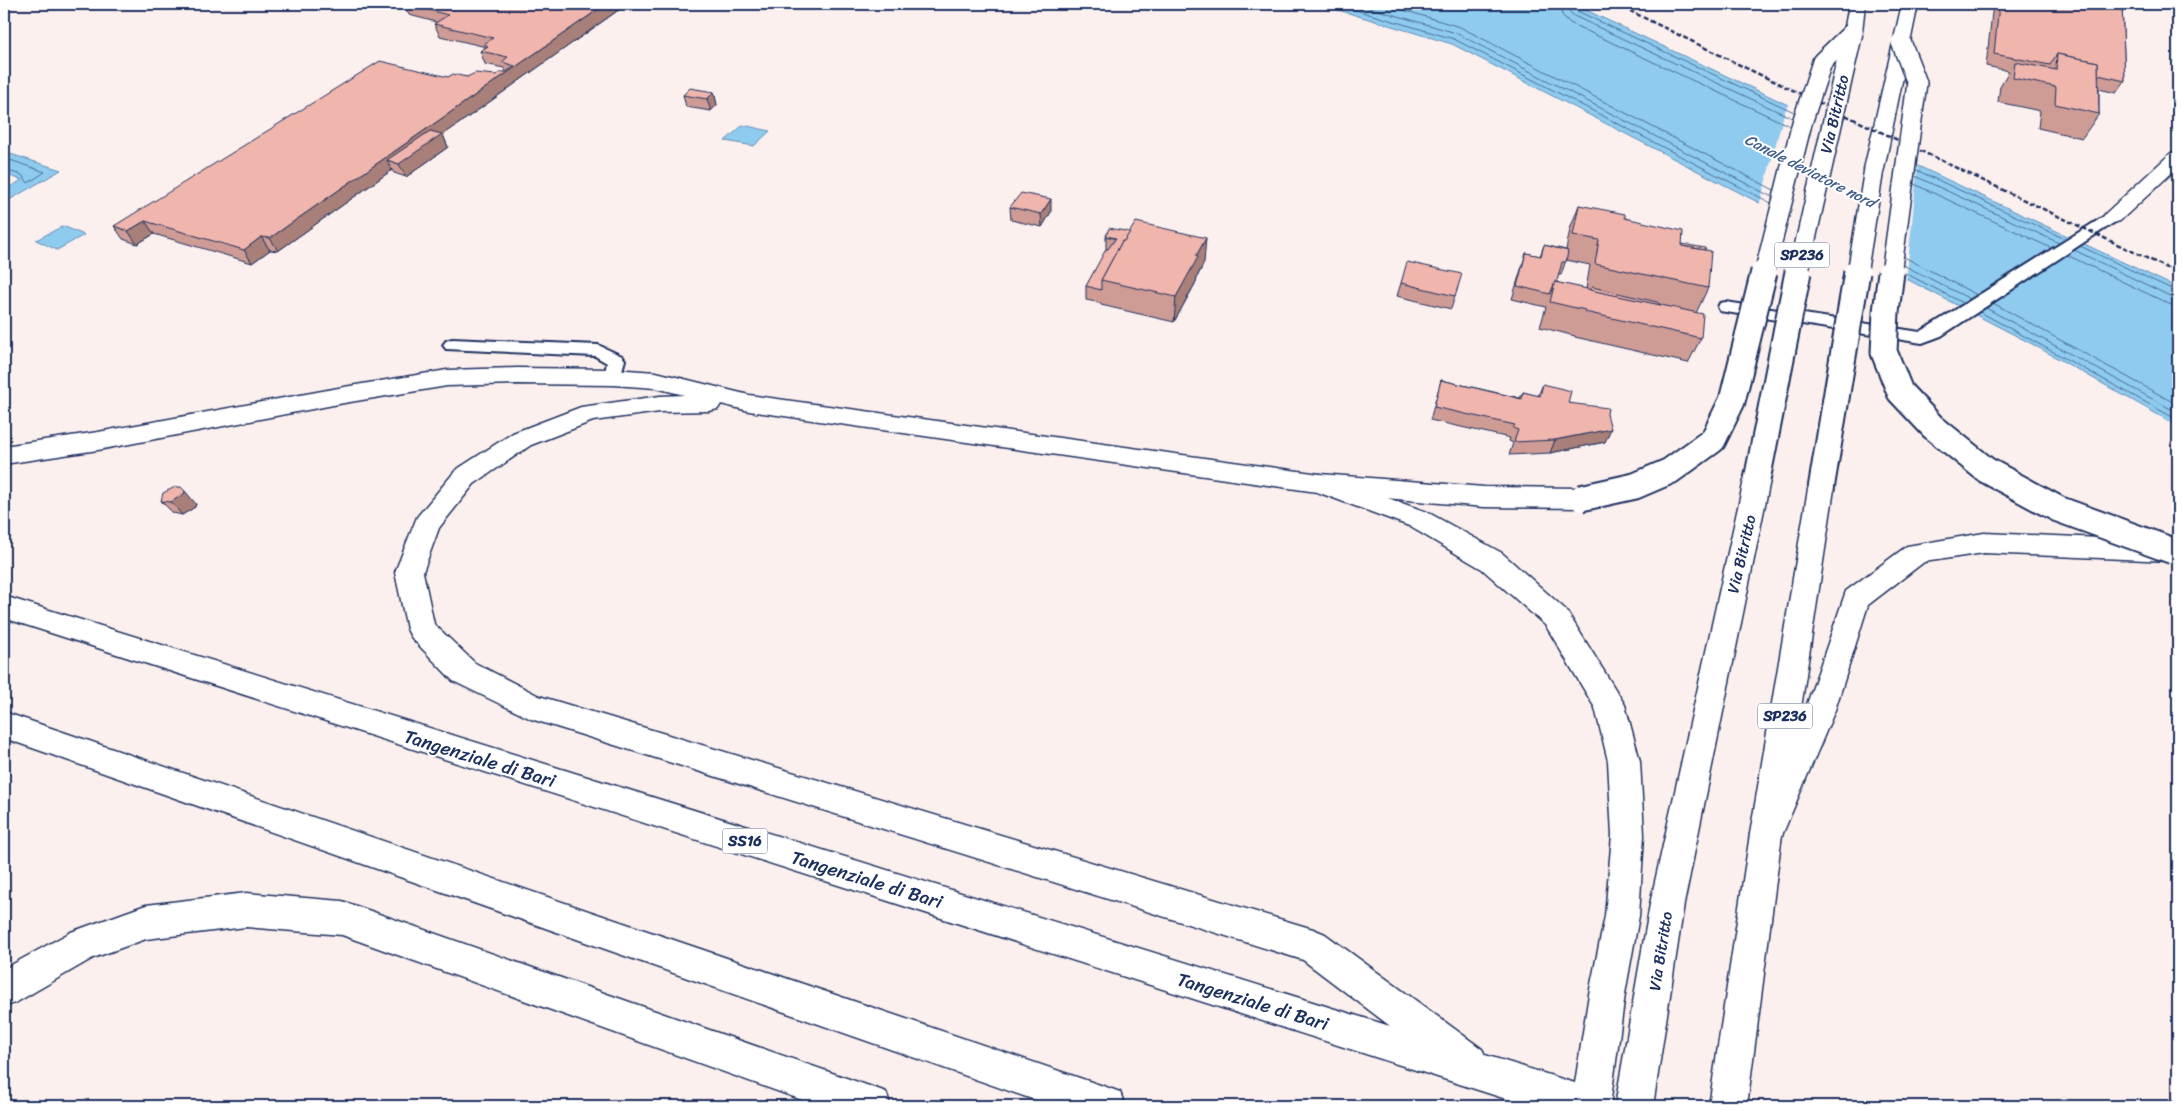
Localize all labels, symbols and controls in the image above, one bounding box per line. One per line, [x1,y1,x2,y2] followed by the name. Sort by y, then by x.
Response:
[1811,72,1858,156] street label: Via Bitritto
[1740,127,1884,217] water label: Canale deviatore nord
[1774,242,1830,268] road number: SP236
[1718,512,1765,596] street label: Via Bitritto
[1758,704,1812,728] road number: SP236
[400,720,560,797] street label: Tangenziale di Bari
[722,828,768,854] road number: SS16
[787,841,947,918] street label: Tangenziale di Bari
[1640,909,1681,993] street label: Via Bitritto
[1173,963,1333,1040] street label: Tangenziale di Bari

